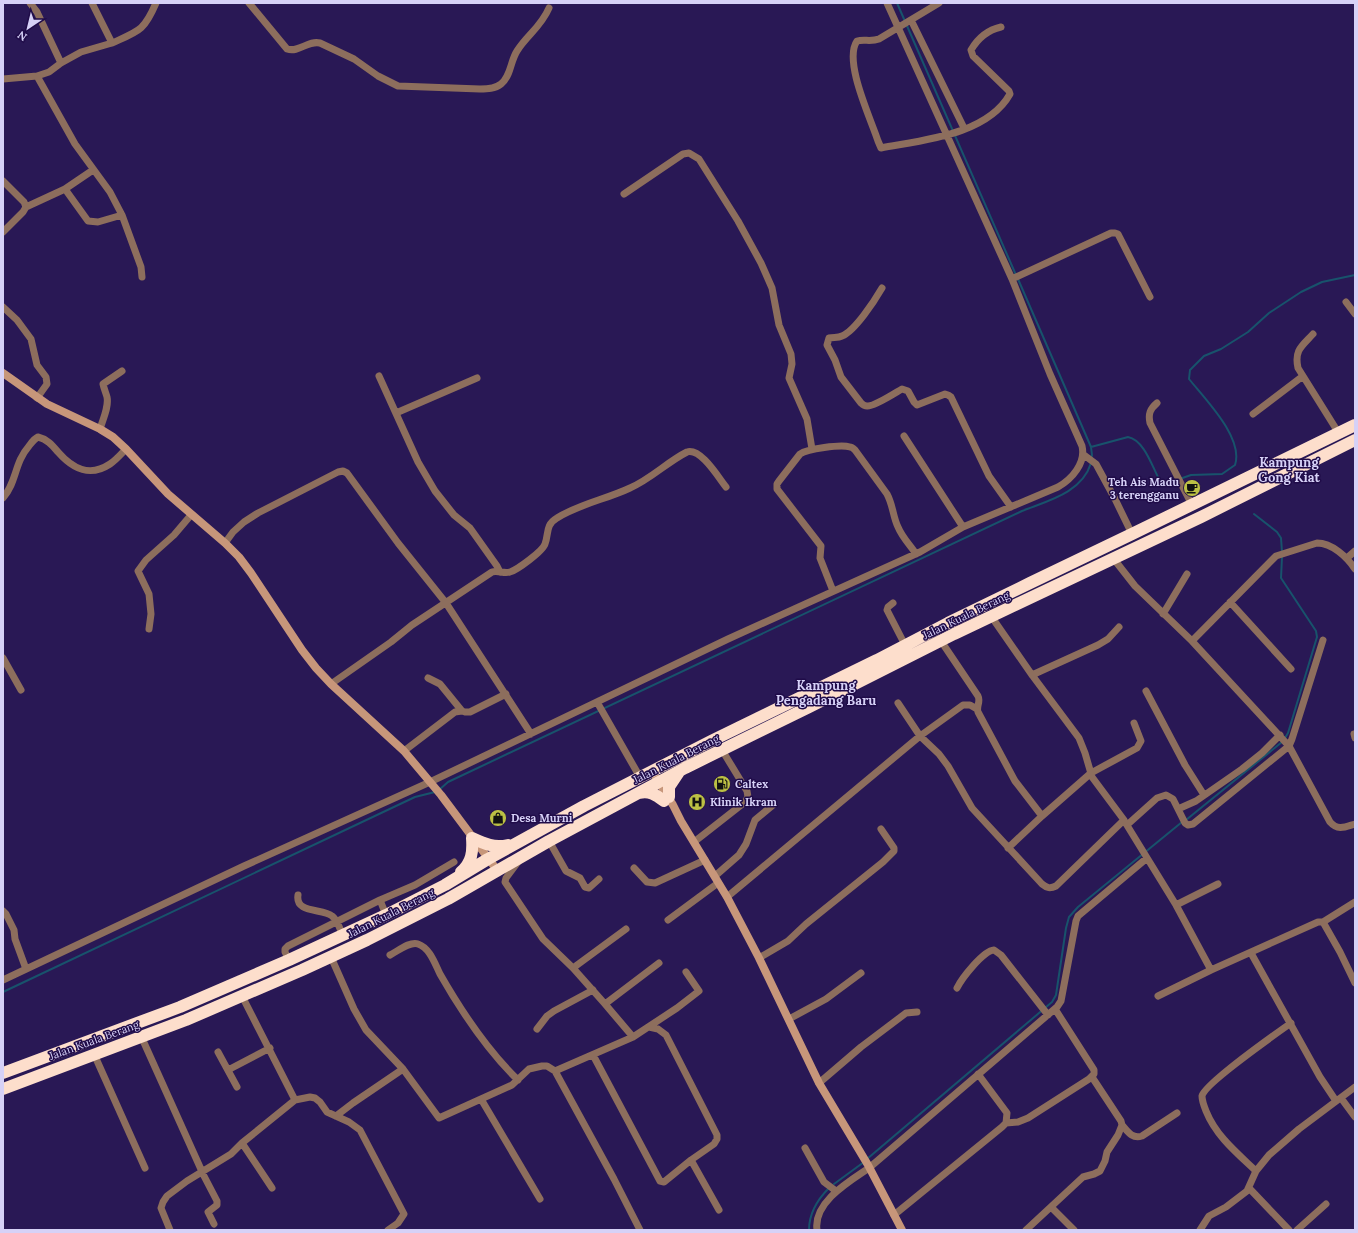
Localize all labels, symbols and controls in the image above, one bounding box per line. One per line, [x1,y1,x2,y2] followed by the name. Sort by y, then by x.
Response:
[8,8,48,48] north arrow
[14,28,30,44] text: N
[1258,454,1320,486] district label: Kampung Gong Kiat
[1108,475,1179,502] place label: Teh Ais Madu 3 terengganu
[1182,478,1202,498] cafe icon: Teh Ais Madu 3 terengganu
[919,587,1013,643] street label: Jalan Kuala Berang
[776,677,876,709] district label: Kampung Pengadang Baru
[630,731,722,787] street label: Jalan Kuala Berang
[712,774,732,794] fuel station icon: Caltex
[735,777,768,791] place label: Caltex
[687,792,707,812] hospital icon: Klinik Ikram
[710,795,777,809] place label: Klinik Ikram
[488,808,508,828] shop icon: Desa Murni
[511,811,573,825] place label: Desa Murni
[345,885,437,941] street label: Jalan Kuala Berang
[46,1017,142,1063] street label: Jalan Kuala Berang

